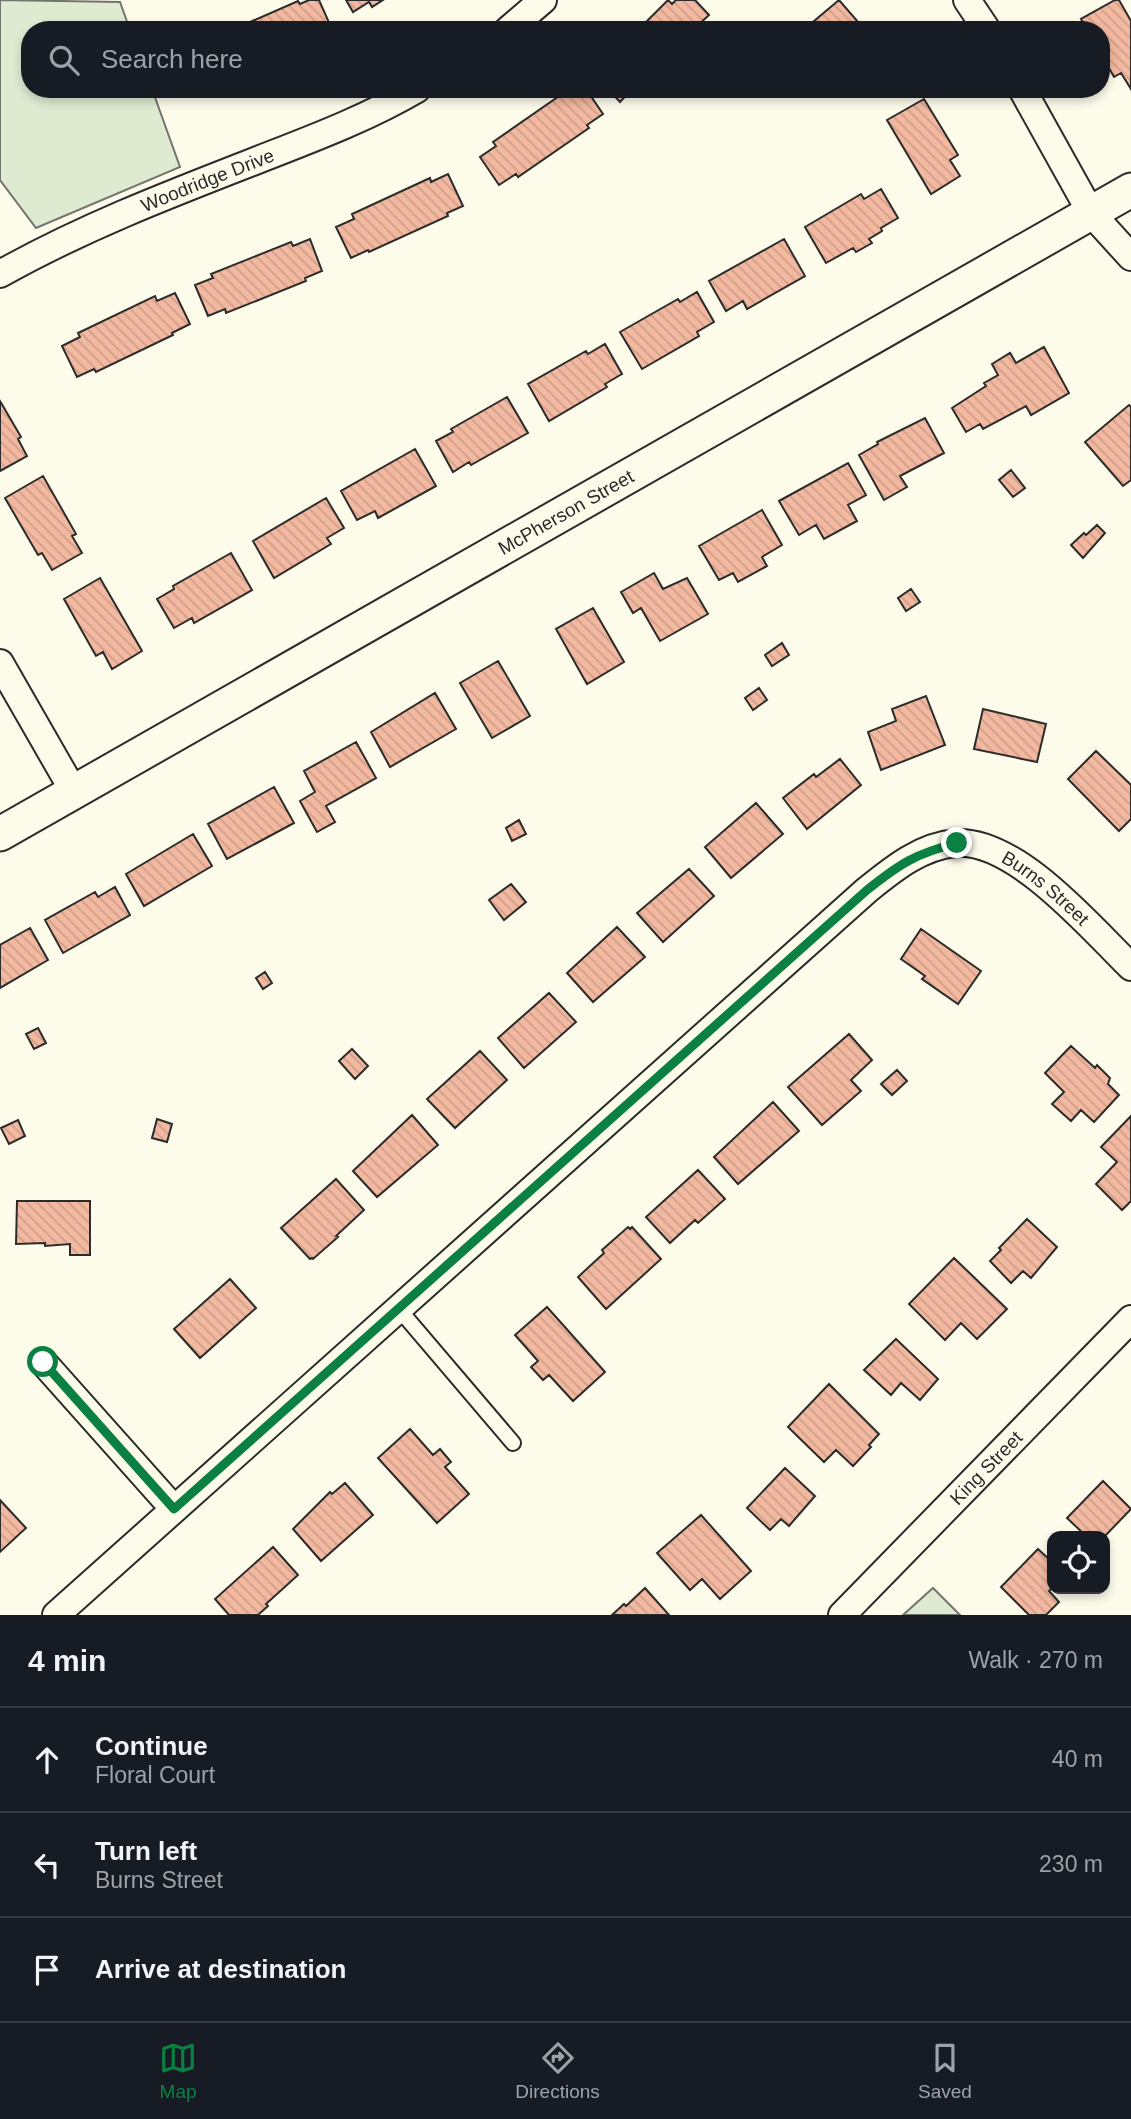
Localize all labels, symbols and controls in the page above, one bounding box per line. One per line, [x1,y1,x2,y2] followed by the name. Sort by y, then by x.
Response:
[21,21,1110,98] search box
[45,41,83,79] icon: search
[101,44,243,74] text: Search here
[138,144,277,216] street label: Woodridge Drive
[494,465,638,559] street label: McPherson Street
[941,827,972,858] route end
[999,846,1094,930] street label: Burns Street
[27,1346,58,1377] route start
[946,1426,1027,1509] street label: King Street
[1047,1531,1110,1594] map controls
[1047,1531,1110,1594] button: locate
[28,1644,106,1677] text: 4 min
[968,1647,1103,1673] text: Walk · 270 m
[95,1731,208,1761] text: Continue
[28,1741,66,1779] icon: ahead
[1052,1746,1103,1772] text: 40 m
[95,1762,215,1788] text: Floral Court
[95,1836,197,1866] text: Turn left
[28,1846,66,1884] icon: left
[1039,1851,1103,1877] text: 230 m
[95,1867,223,1893] text: Burns Street
[28,1951,66,1989] icon: arrive
[95,1954,346,1984] text: Arrive at destination
[159,2039,197,2103] tab: Map
[515,2039,600,2103] tab: Directions
[918,2039,972,2103] tab: Saved

